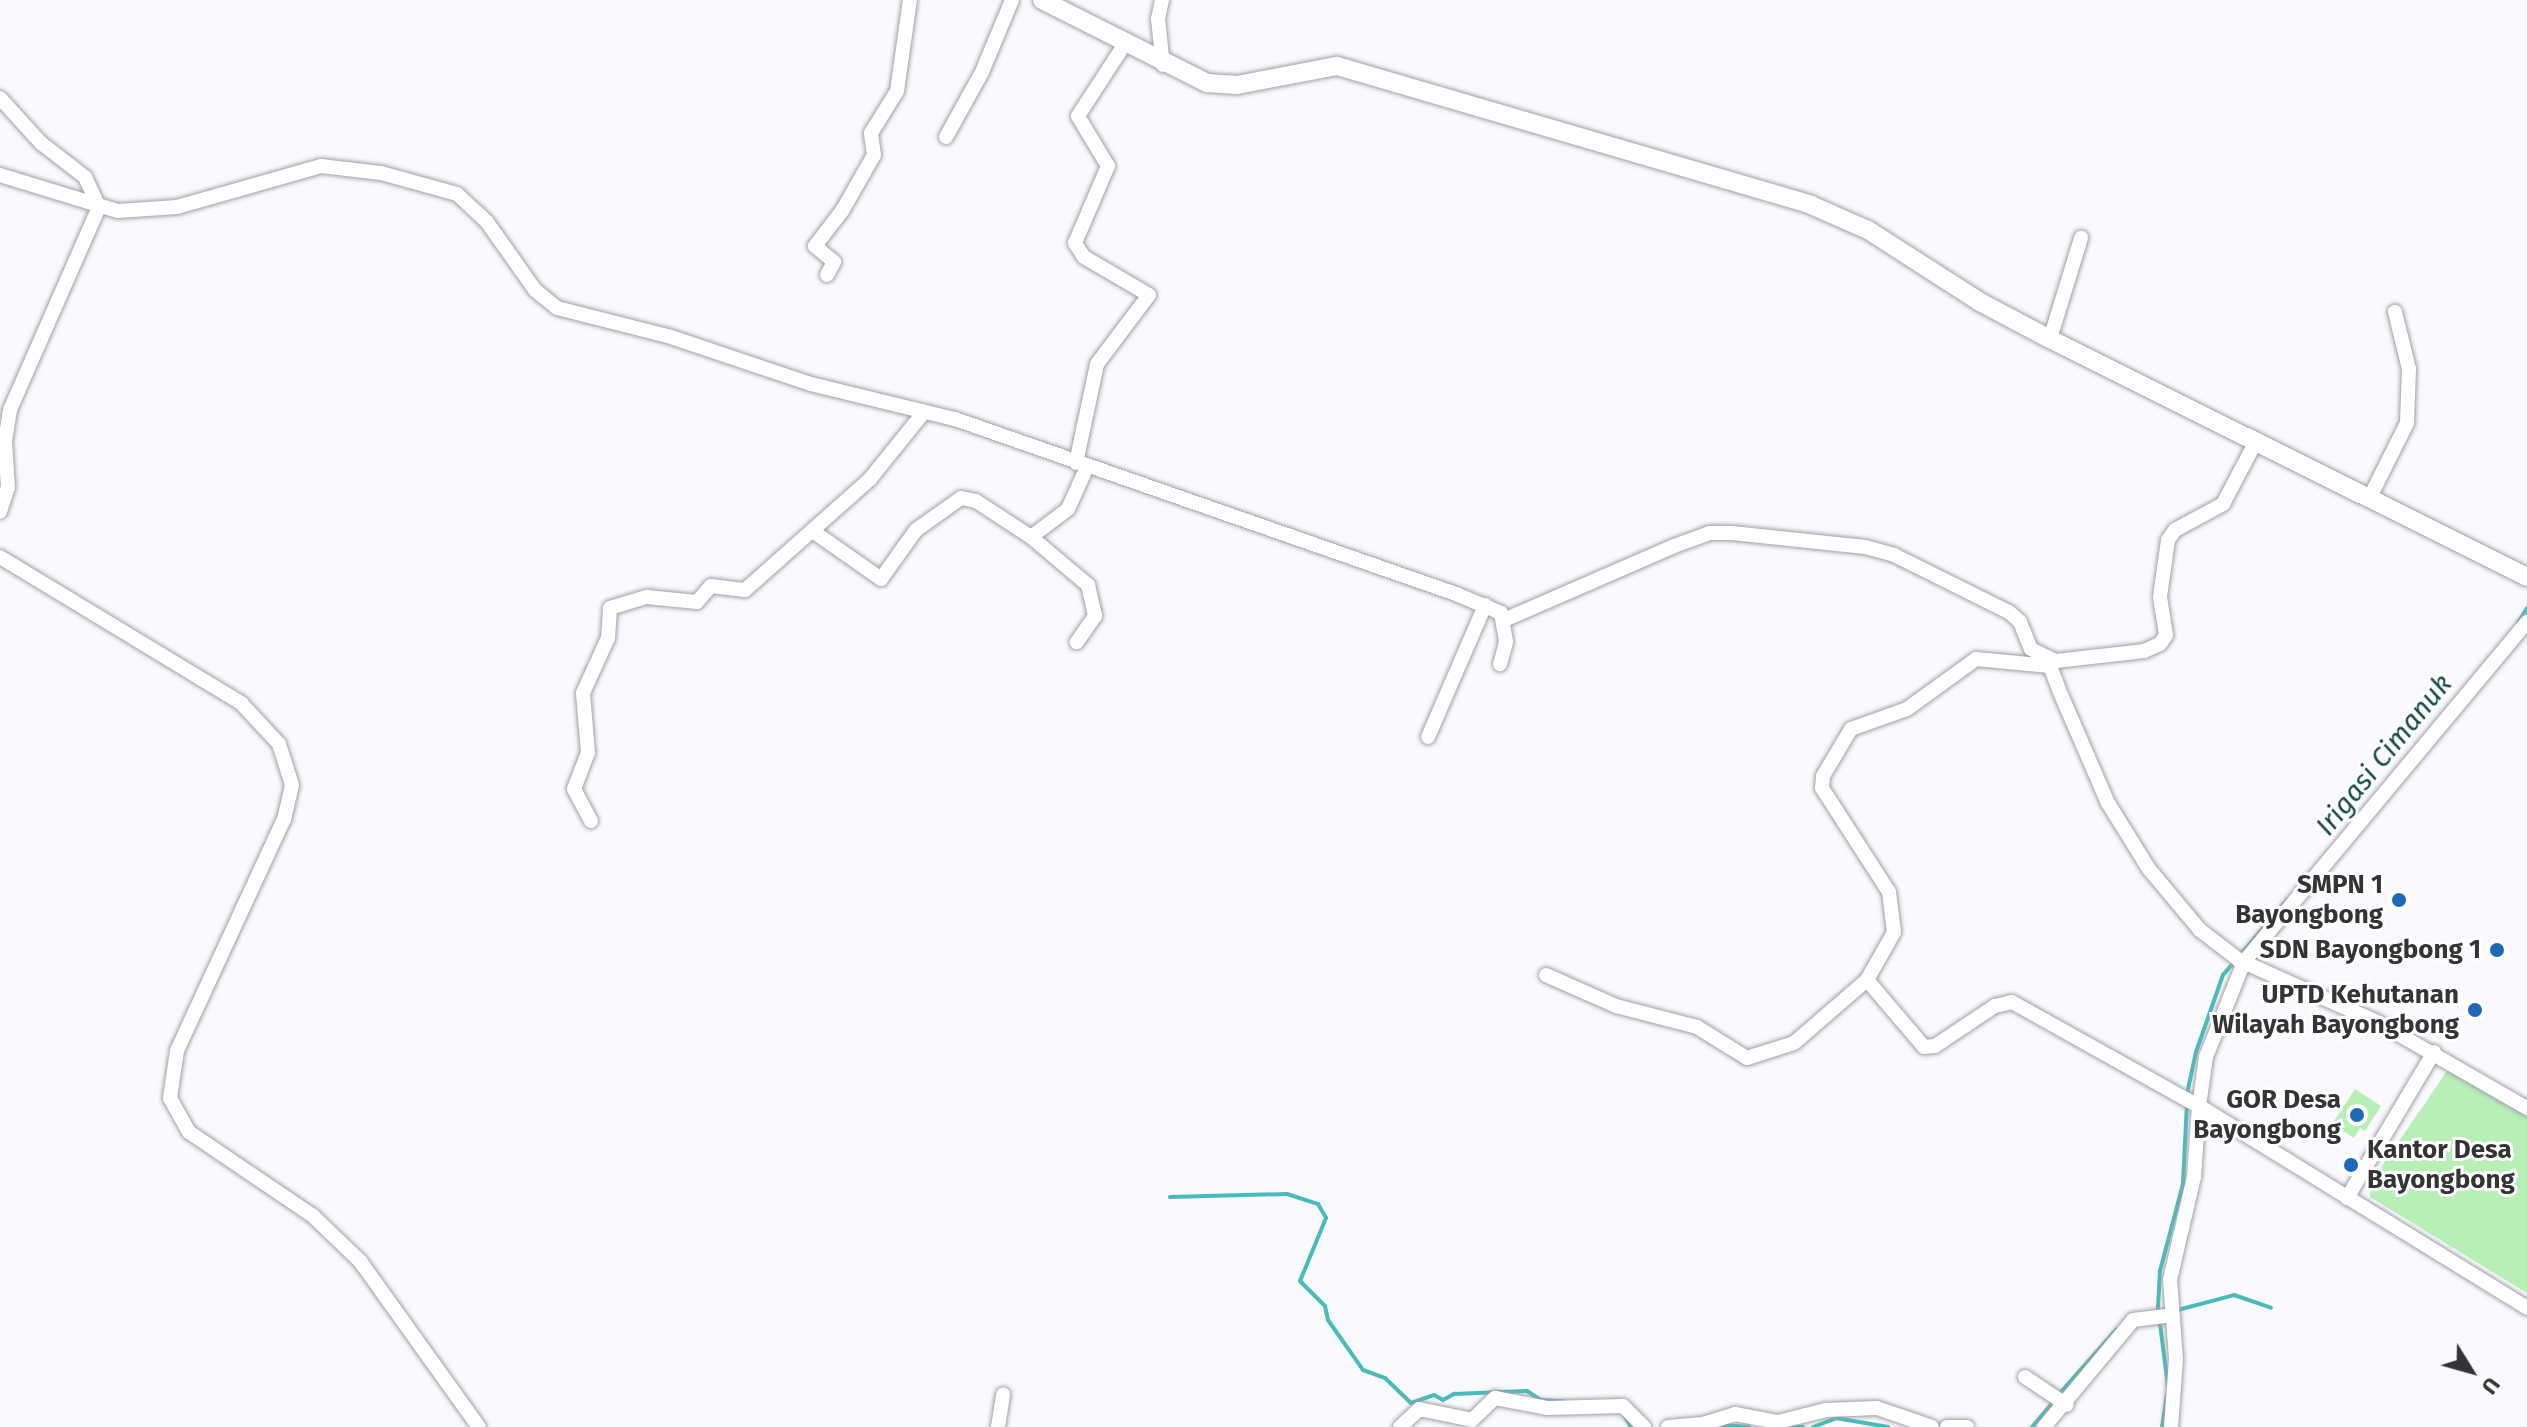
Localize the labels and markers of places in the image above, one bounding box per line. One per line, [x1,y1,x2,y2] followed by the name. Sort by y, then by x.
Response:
[2235,869,2383,930] place label: SMPN 1 Bayongbong
[2390,891,2408,909] marker: SMPN 1 Bayongbong
[2260,934,2481,966] place label: SDN Bayongbong 1
[2488,941,2506,959] marker: SDN Bayongbong 1
[2212,979,2459,1040] place label: UPTD Kehutanan Wilayah Bayongbong
[2466,1001,2484,1019] marker: UPTD Kehutanan Wilayah Bayongbong
[2193,1084,2341,1146] place label: GOR Desa Bayongbong
[2348,1106,2366,1124] marker: GOR Desa Bayongbong
[2367,1134,2515,1196] place label: Kantor Desa Bayongbong
[2342,1156,2360,1174] marker: Kantor Desa Bayongbong

